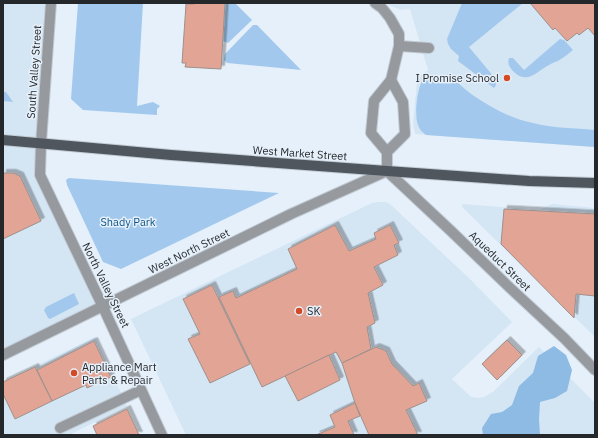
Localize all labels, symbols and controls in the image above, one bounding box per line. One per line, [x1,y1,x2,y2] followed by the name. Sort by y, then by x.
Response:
[24,25,44,119] street label: South Valley Street
[415,71,499,85] place label: I Promise School
[502,73,512,83] marker: I Promise School
[252,143,348,163] street label: West Market Street
[100,215,156,229] park label: Shady Park
[146,225,232,277] street label: West North Street
[466,228,534,294] street label: Aqueduct Street
[79,240,133,330] street label: North Valley Street
[307,304,320,318] place label: SK
[294,306,304,316] marker: SK
[82,360,157,387] place label: Appliance Mart Parts & Repair
[69,368,79,378] marker: Appliance Mart Parts & Repair

